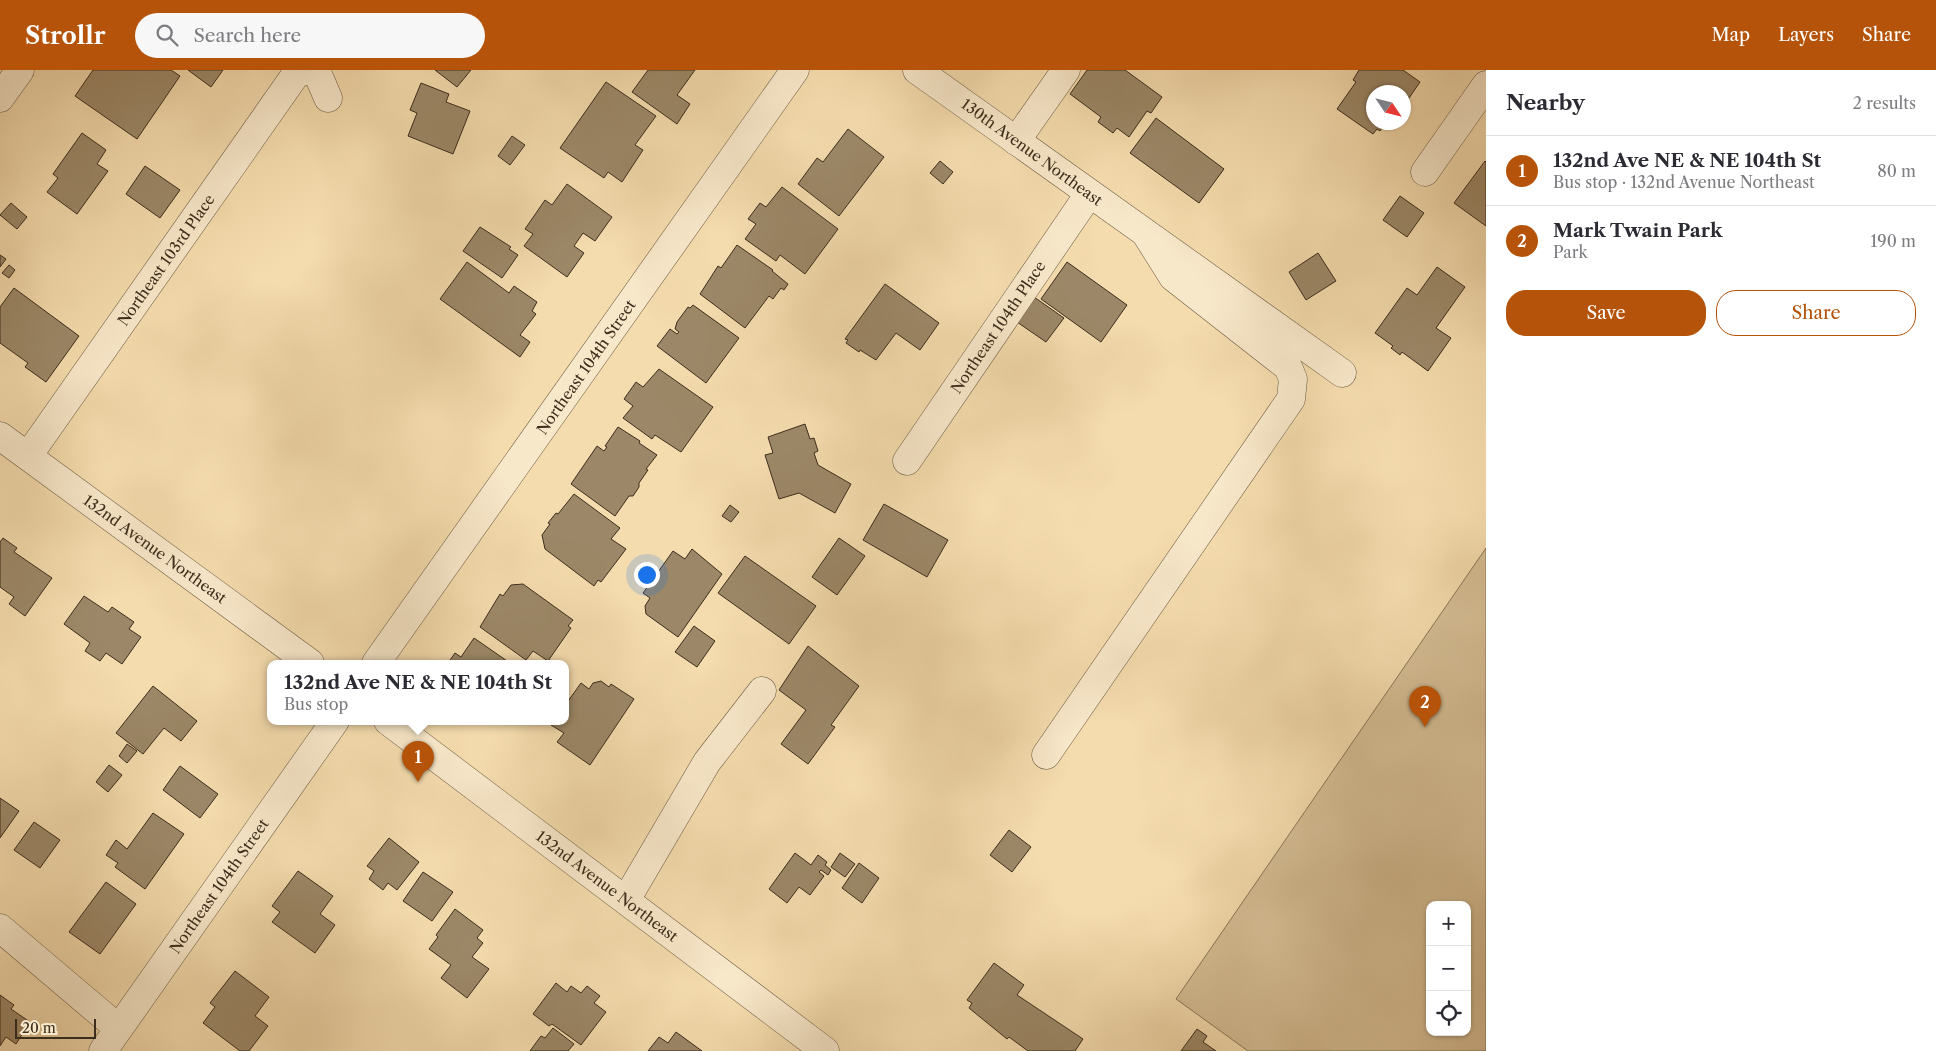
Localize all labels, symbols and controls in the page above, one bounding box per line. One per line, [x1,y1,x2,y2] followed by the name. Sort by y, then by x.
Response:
[135,13,485,58] search box
[25,21,105,50] text: Strollr
[153,21,181,49] icon: search
[193,24,301,47] text: Search here
[1712,24,1750,46] text: Map
[1778,24,1834,46] text: Layers
[1862,24,1911,46] text: Share
[1366,85,1411,130] north arrow
[1506,90,1585,115] text: Nearby
[1853,93,1916,113] text: 2 results
[958,94,1107,210] street label: 130th Avenue Northeast
[1553,149,1821,172] text: 132nd Ave NE & NE 104th St
[1518,161,1526,181] text: 1
[1877,161,1916,181] text: 80 m
[1553,172,1815,192] text: Bus stop · 132nd Avenue Northeast
[113,191,219,329] street label: Northeast 103rd Place
[1553,219,1723,242] text: Mark Twain Park
[1517,231,1527,251] text: 2
[1871,231,1916,251] text: 190 m
[1553,242,1588,262] text: Park
[947,257,1049,397] street label: Northeast 104th Place
[1506,290,1706,336] button: Save
[1716,290,1916,336] button: Share
[532,295,640,438] street label: Northeast 104th Street
[80,491,231,608] street label: 132nd Avenue Northeast
[634,562,660,588] your location
[267,660,569,725] popup
[284,671,552,694] text: 132nd Ave NE & NE 104th St
[1409,686,1441,727] pin: 2
[284,694,348,714] text: Bus stop
[402,741,434,782] pin: 1
[165,814,273,957] street label: Northeast 104th Street
[532,826,682,946] street label: 132nd Avenue Northeast
[1426,901,1471,1036] map controls
[1426,901,1471,946] button: +
[1426,946,1471,991] button: −
[1426,991,1471,1036] button: locate
[15,1016,96,1039] scale bar
[22,1019,56,1037] text: 20 m

